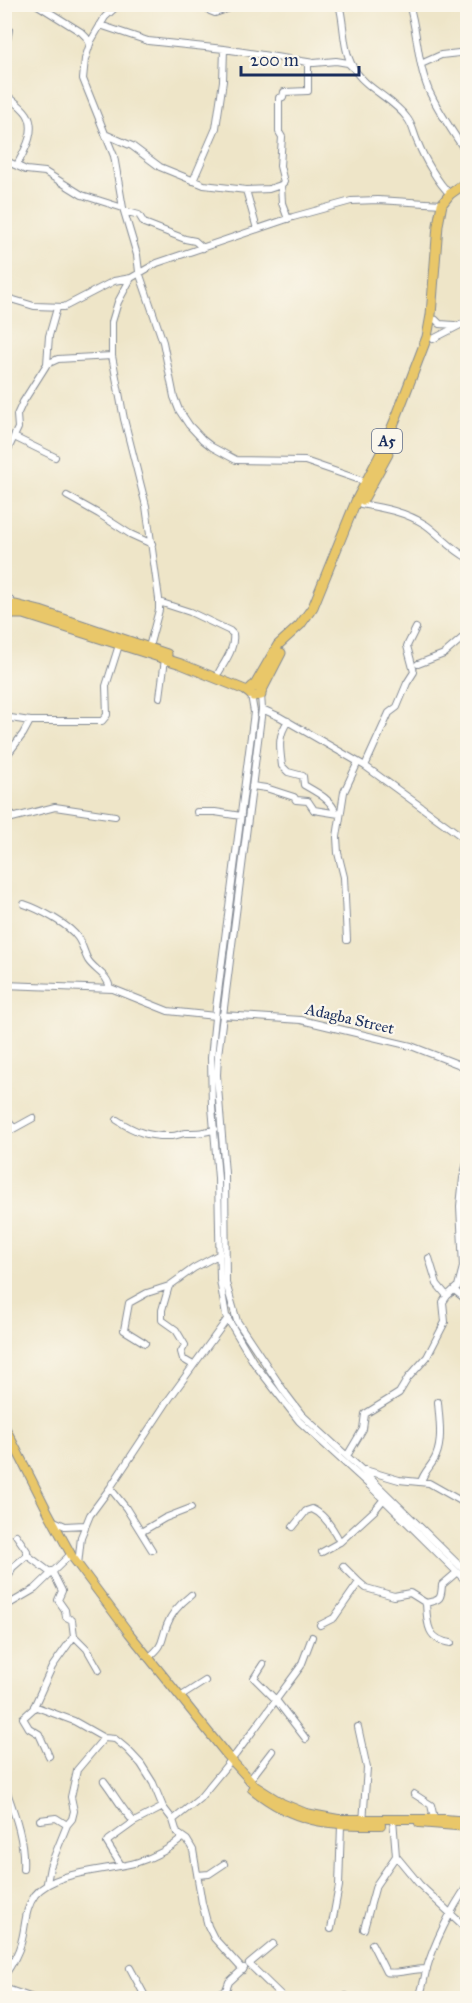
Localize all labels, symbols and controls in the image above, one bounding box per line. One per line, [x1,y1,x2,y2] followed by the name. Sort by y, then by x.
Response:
[241,39,360,77] scale bar
[250,49,299,71] text: 200 m
[372,429,402,453] road number: A5
[302,999,397,1039] street label: Adagba Street

